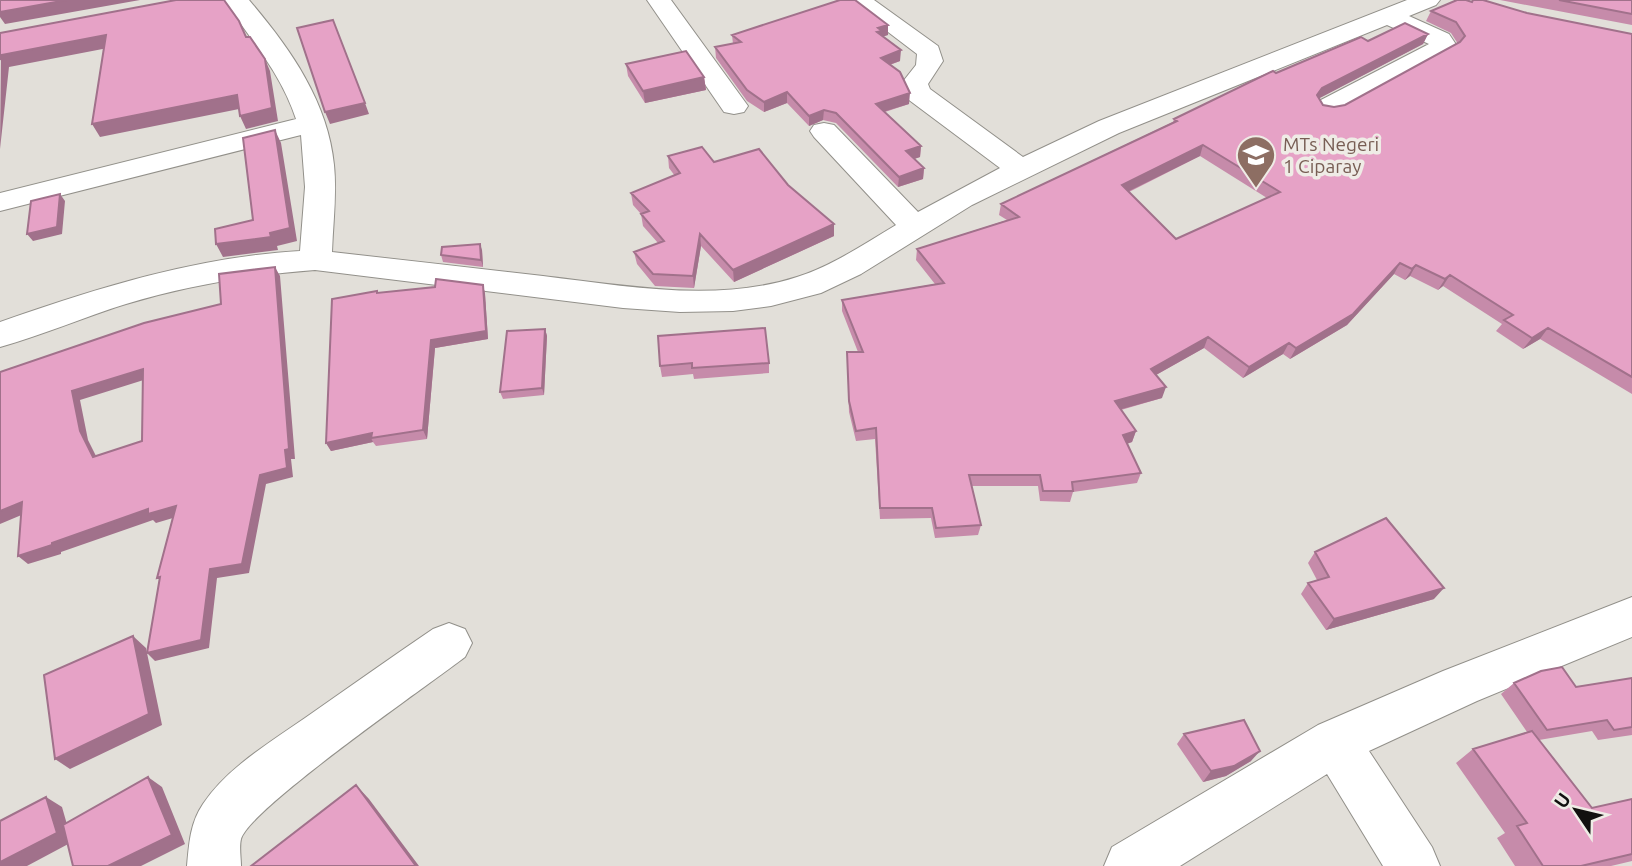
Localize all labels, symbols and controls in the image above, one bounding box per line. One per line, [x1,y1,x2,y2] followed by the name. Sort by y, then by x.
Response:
[1283,133,1379,177] place label: MTs Negeri 1 Ciparay
[1235,134,1277,189] school or university icon: MTs Negeri 1 Ciparay
[1541,775,1611,845] north arrow
[1549,788,1575,812] text: U

